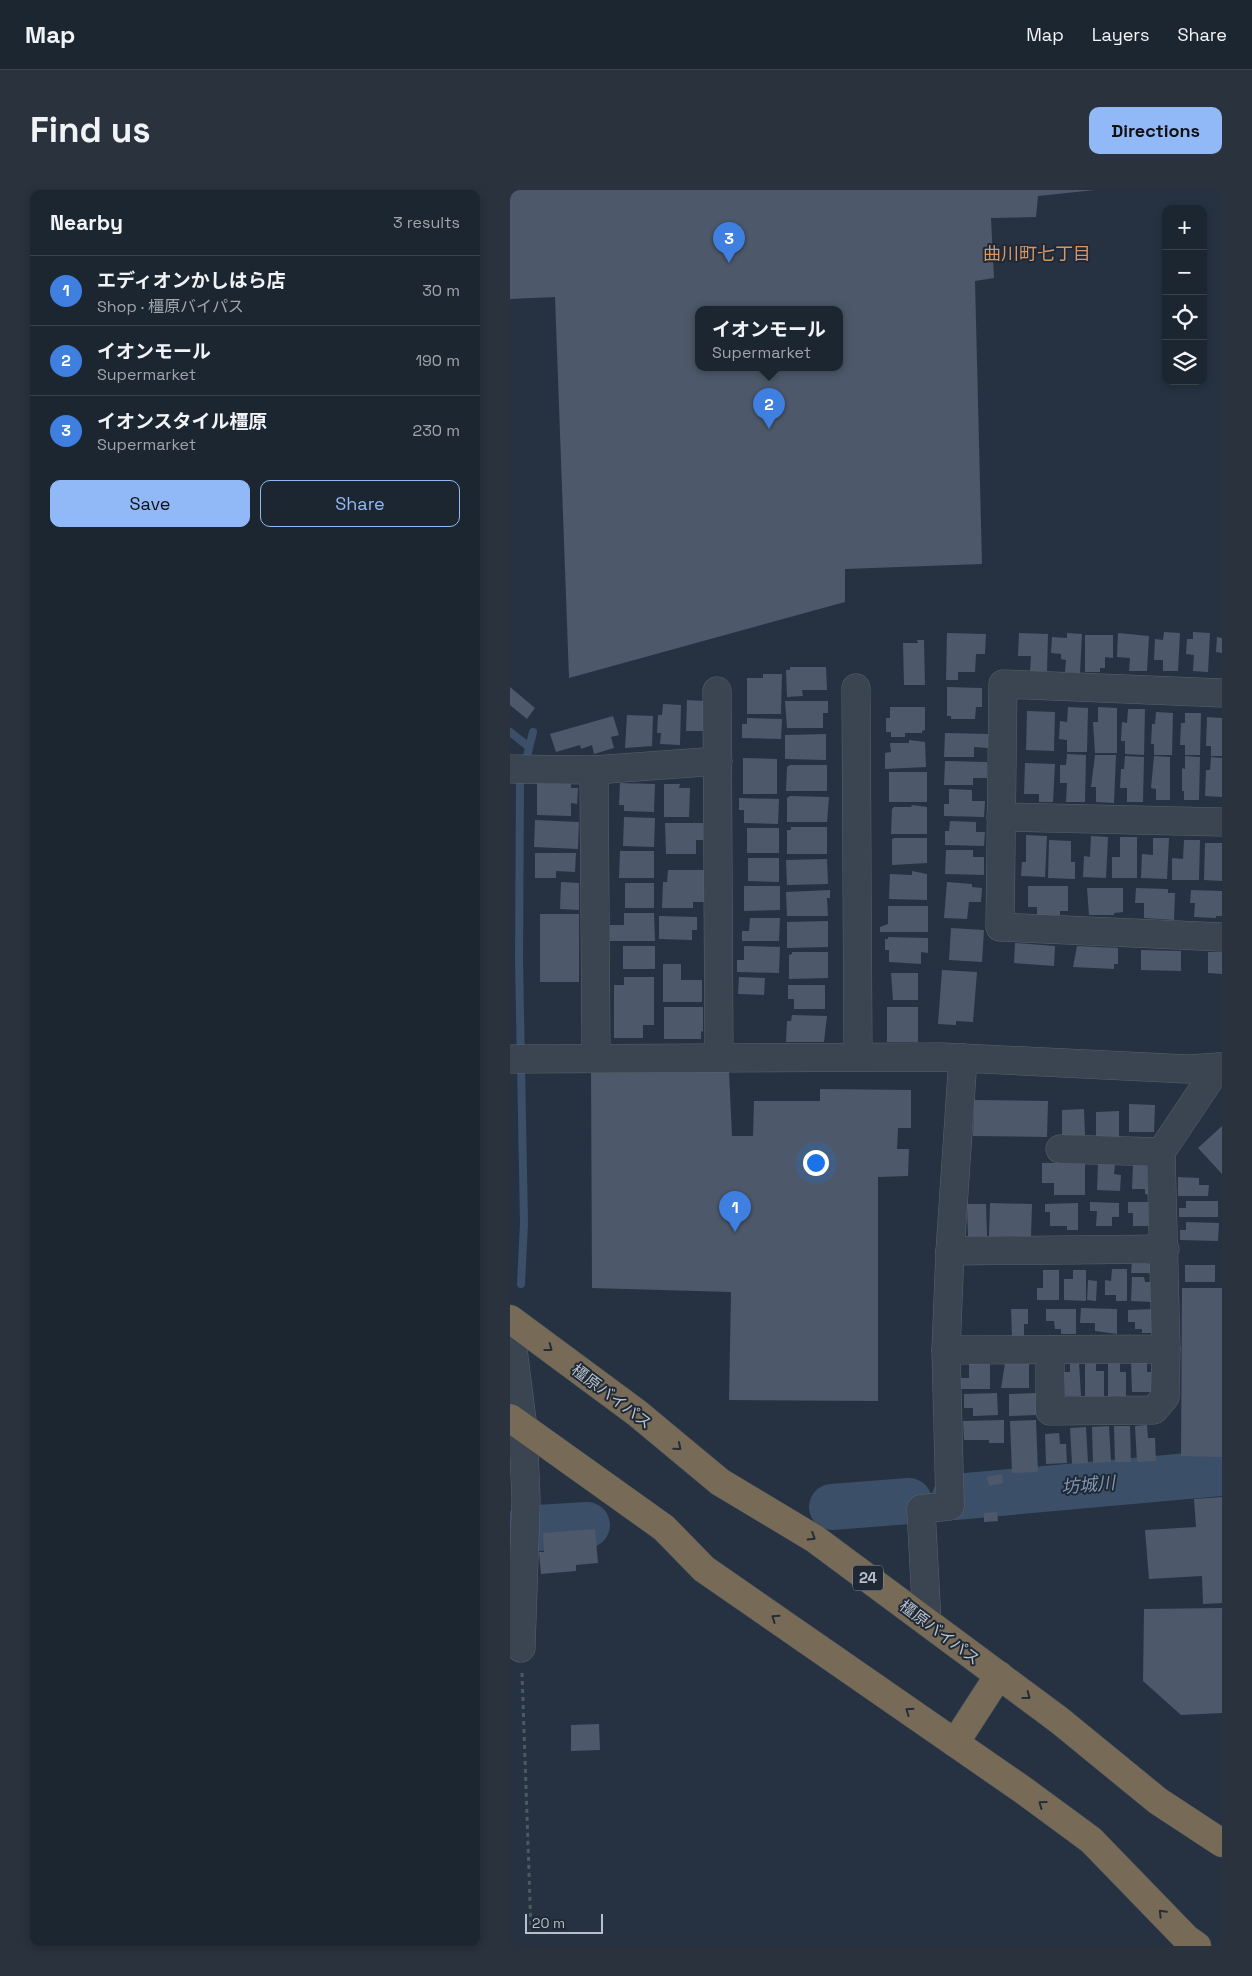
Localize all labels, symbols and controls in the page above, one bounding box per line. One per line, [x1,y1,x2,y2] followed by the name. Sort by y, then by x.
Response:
[25,19,75,50] text: Map
[1026,23,1064,46] text: Map
[1092,23,1149,46] text: Layers
[1177,23,1227,46] text: Share
[1089,107,1222,154] button: Directions
[30,108,151,152] text: Find us
[1162,205,1207,385] map controls
[1162,205,1207,250] button: +
[50,209,123,236] text: Nearby
[393,212,460,233] text: 3 results
[713,222,745,263] pin: 3
[983,242,1091,265] district label: 曲川町七丁目
[1162,250,1207,295] button: −
[97,268,286,293] text: エディオンかしはら店
[62,280,70,301] text: 1
[422,280,460,301] text: 30 m
[1162,295,1207,340] button: locate
[97,296,244,317] text: Shop · 橿原バイパス
[695,306,843,371] popup
[712,317,826,342] text: イオンモール
[97,339,211,364] text: イオンモール
[1162,340,1207,385] button: layers
[712,342,811,363] text: Supermarket
[61,350,71,371] text: 2
[415,350,460,371] text: 190 m
[97,364,196,385] text: Supermarket
[753,388,785,429] pin: 2
[97,409,268,434] text: イオンスタイル橿原
[61,420,71,441] text: 3
[413,420,460,441] text: 230 m
[97,434,196,455] text: Supermarket
[50,480,250,527] button: Save
[260,480,460,527] button: Share
[803,1150,829,1176] your location
[719,1191,751,1232] pin: 1
[543,1342,553,1351] one-way arrow
[567,1359,656,1434] street label: 橿原バイパス
[672,1442,681,1451] one-way arrow
[1060,1471,1118,1498] water label: 坊城川
[807,1531,816,1541] one-way arrow
[853,1566,883,1590] road number: 24
[895,1595,984,1670] street label: 橿原バイパス
[771,1615,781,1624] one-way arrow
[1021,1691,1030,1699] one-way arrow
[905,1708,915,1717] one-way arrow
[1038,1801,1048,1810] one-way arrow
[1159,1909,1168,1918] one-way arrow
[525,1911,602,1934] scale bar
[532,1914,565,1932] text: 20 m

